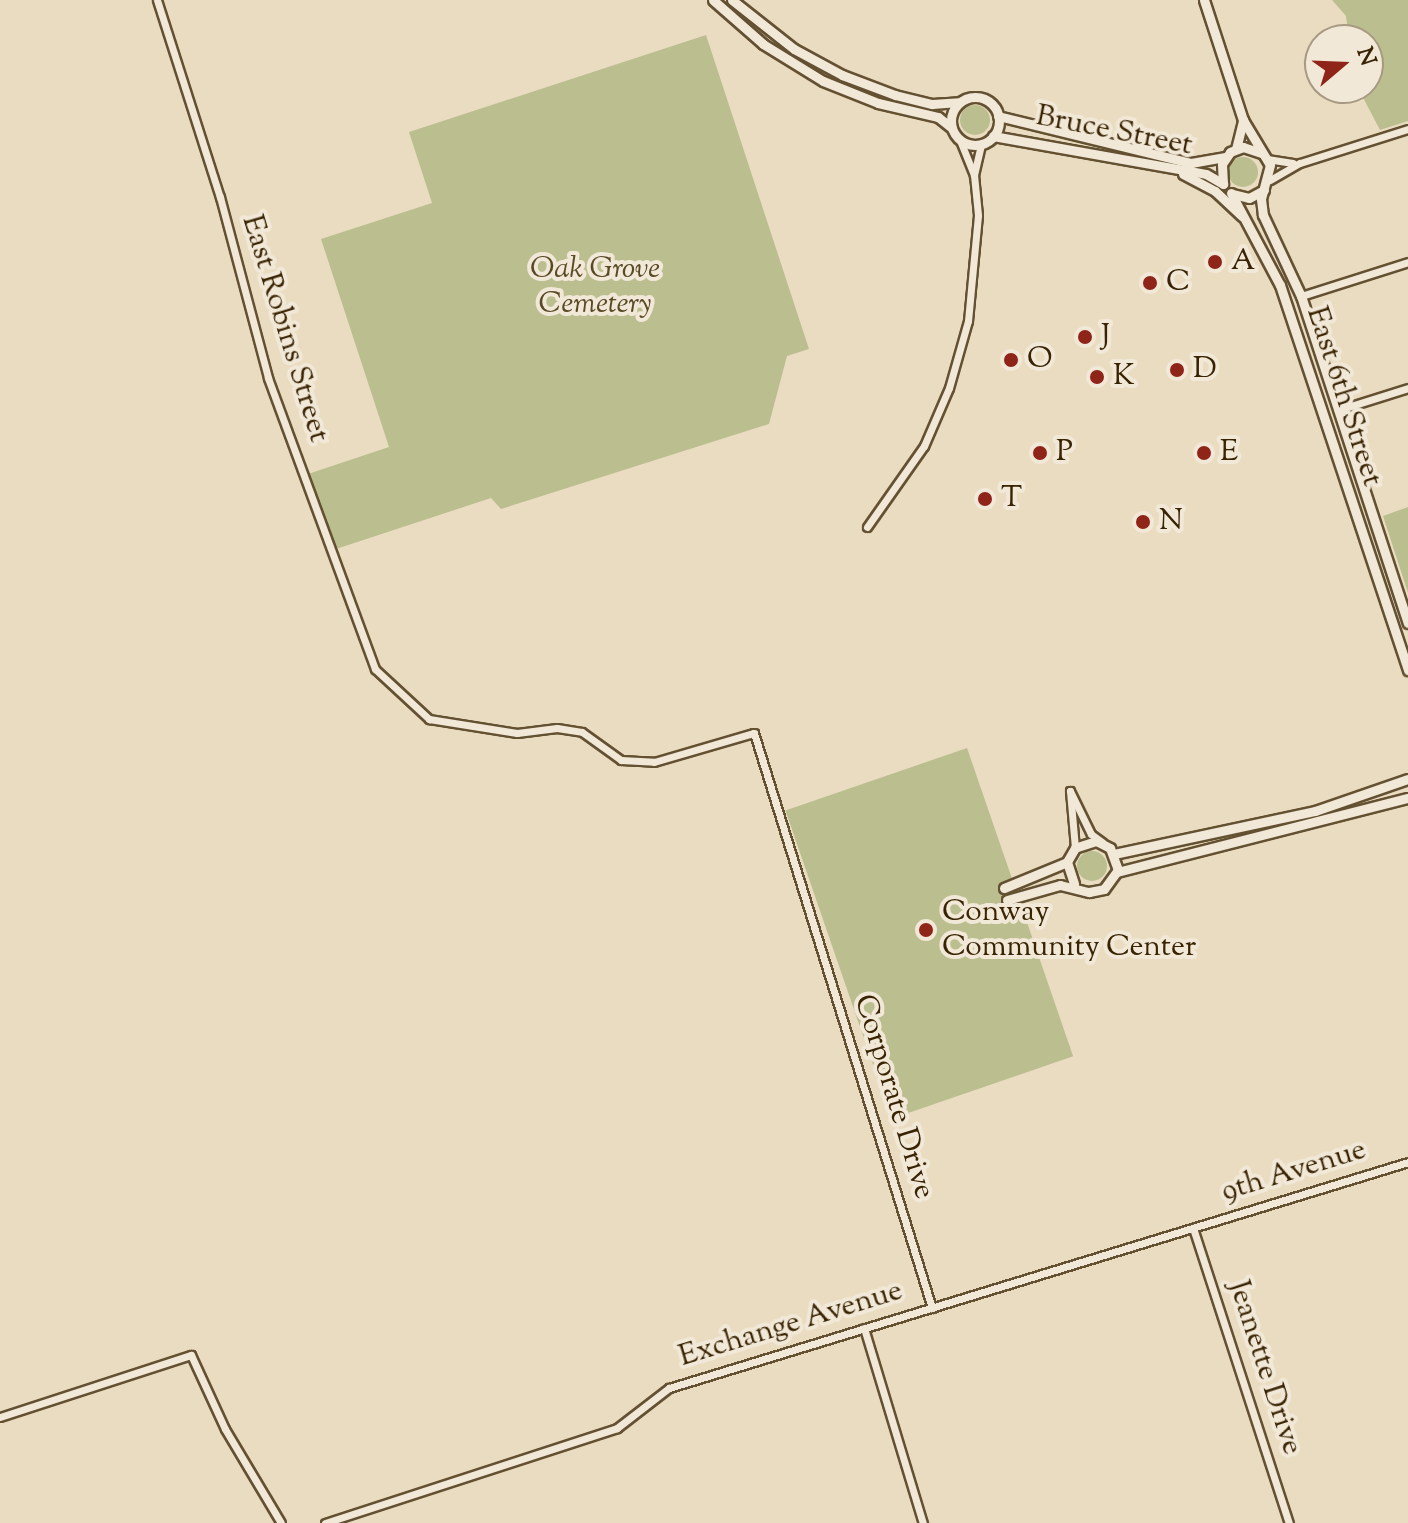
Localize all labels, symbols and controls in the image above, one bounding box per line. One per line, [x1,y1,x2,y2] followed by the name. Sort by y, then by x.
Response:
[1304,24,1384,104] north arrow
[1347,43,1383,70] text: N
[1033,99,1195,165] street label: Bruce Street
[232,211,336,447] street label: East Robins Street
[1231,244,1255,280] place label: A
[530,252,660,322] park label: Oak Grove Cemetery
[1206,253,1224,271] marker: A
[1166,265,1190,301] place label: C
[1141,274,1159,292] marker: C
[1297,303,1389,491] street label: East 6th Street
[1101,319,1110,355] place label: J
[1076,328,1094,346] marker: J
[1027,342,1053,378] place label: O
[1002,351,1020,369] marker: O
[1193,352,1217,388] place label: D
[1113,359,1135,395] place label: K
[1168,361,1186,379] marker: D
[1088,368,1106,386] marker: K
[1056,435,1073,471] place label: P
[1220,435,1238,471] place label: E
[1031,444,1049,462] marker: P
[1195,444,1213,462] marker: E
[1001,481,1022,517] place label: T
[976,490,994,508] marker: T
[1159,504,1183,540] place label: N
[1134,513,1152,531] marker: N
[942,895,1196,966] place label: Conway Community Center
[917,921,935,939] marker: Conway Community Center
[845,991,941,1203] street label: Corporate Drive
[1218,1133,1370,1211] street label: 9th Avenue
[675,1274,907,1376] street label: Exchange Avenue
[1219,1276,1309,1460] street label: Jeanette Drive

